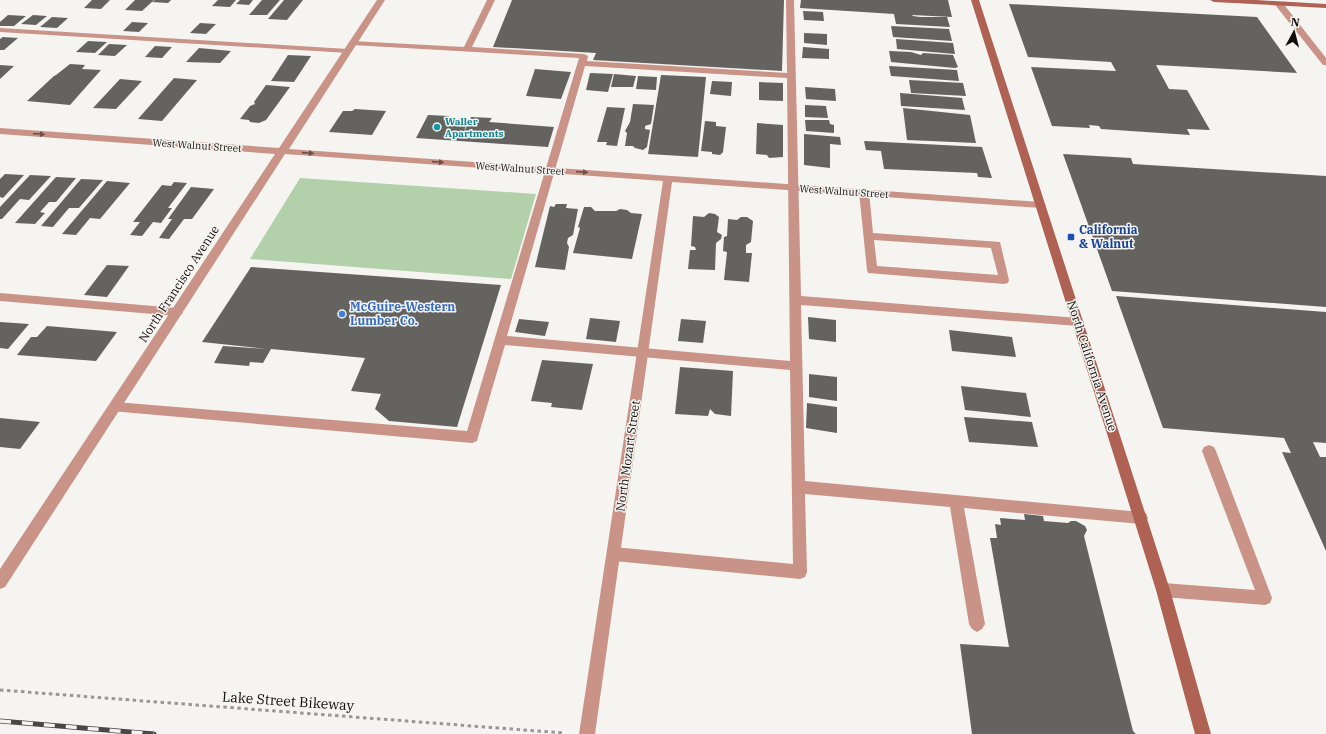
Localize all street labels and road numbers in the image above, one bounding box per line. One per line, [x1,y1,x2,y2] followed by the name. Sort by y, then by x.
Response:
[152,136,242,155] street label: West Walnut Street
[475,159,565,178] street label: West Walnut Street
[799,182,889,201] street label: West Walnut Street
[135,222,222,345] street label: North Francisco Avenue
[1064,299,1121,433] street label: North California Avenue
[612,399,643,512] street label: North Mozart Street
[221,687,355,715] street label: Lake Street Bikeway

